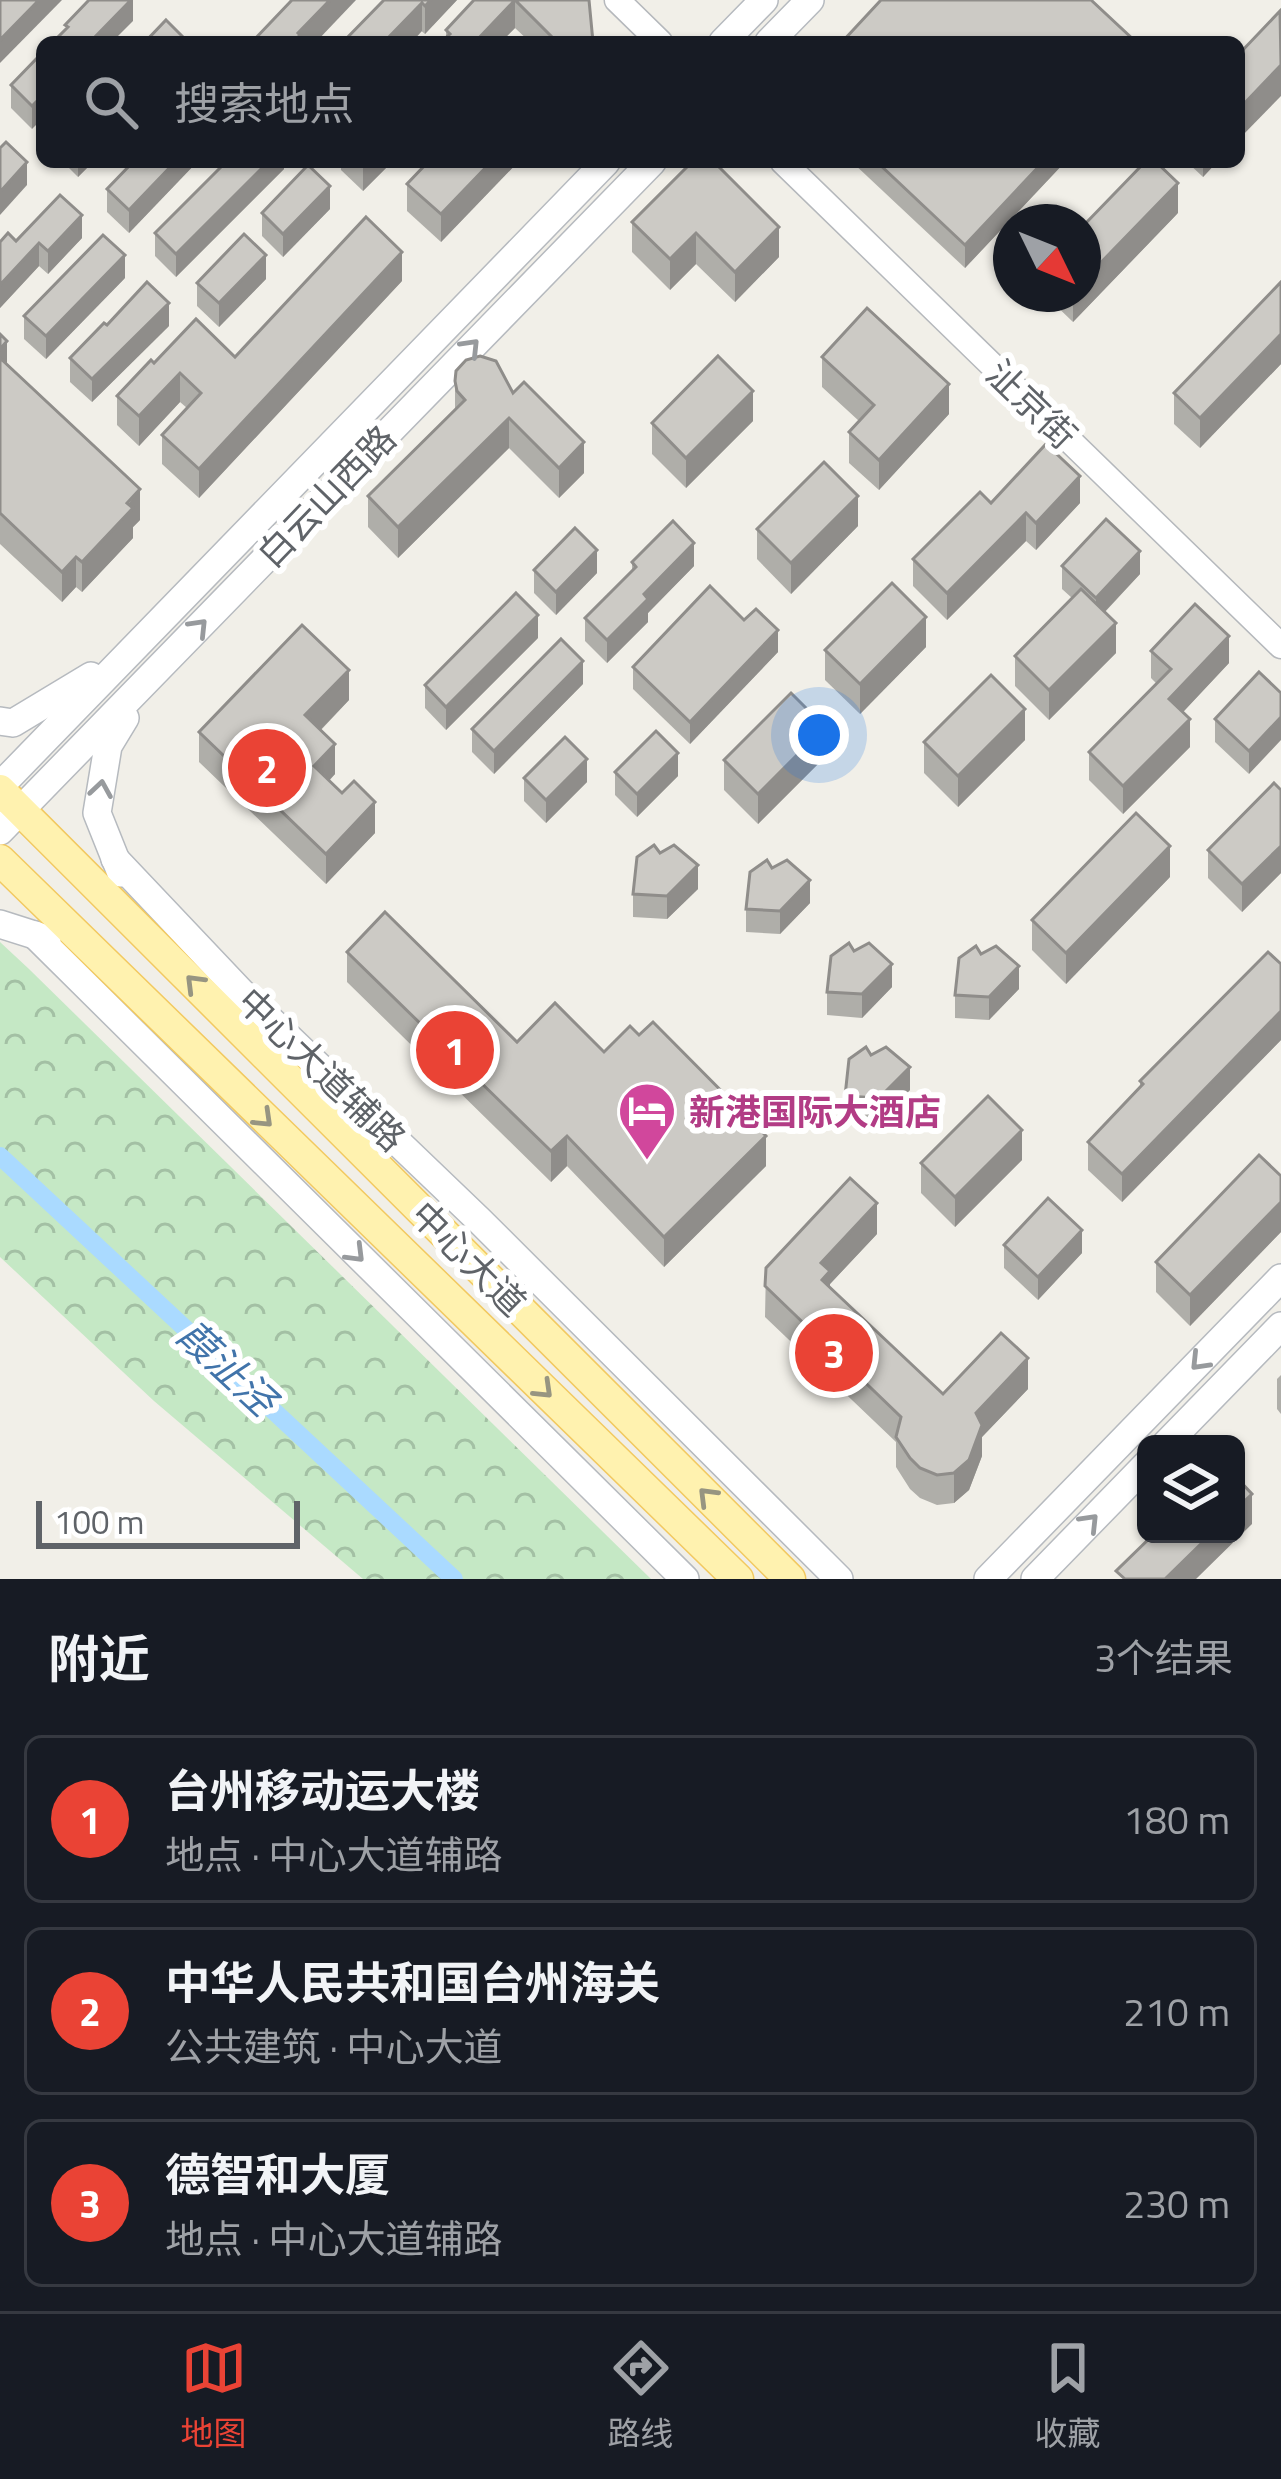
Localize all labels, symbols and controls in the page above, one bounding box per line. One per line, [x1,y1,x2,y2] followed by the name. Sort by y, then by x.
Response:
[36,36,1245,168] search box
[78,69,144,135] icon: search
[174,69,354,137] text: 搜索地点
[993,204,1101,312] north arrow
[457,340,479,362] one-way arrow
[974,347,1090,461] street label: 沚京街
[244,412,408,580] street label: 白云山西路
[185,619,207,641] one-way arrow
[789,705,849,765] your location
[228,723,306,813] pin: 2
[87,779,113,799] one-way arrow
[225,974,419,1164] street label: 中心大道辅路
[186,975,208,997] one-way arrow
[416,1005,494,1095] pin: 1
[616,1080,678,1162] hotel icon: 新港国际大酒店
[689,1084,941,1139] place label: 新港国际大酒店
[250,1104,272,1126] one-way arrow
[399,1188,539,1328] street label: 中心大道
[342,1239,364,1261] one-way arrow
[164,1306,293,1431] water label: 葭沚泾
[795,1308,873,1398] pin: 3
[1192,1348,1214,1370] one-way arrow
[530,1376,551,1398] one-way arrow
[1137,1435,1245,1543] map controls
[1137,1435,1245,1543] button: layers
[699,1488,721,1510] one-way arrow
[36,1495,300,1548] scale bar
[54,1497,144,1547] text: 100 m
[1076,1514,1098,1536] one-way arrow
[48,1619,150,1697] text: 附近
[1094,1628,1233,1687] text: 3个结果
[165,1756,480,1824] text: 台州移动运大楼
[79,1790,101,1849] text: 1
[1123,1790,1230,1849] text: 180 m
[165,1825,503,1884] text: 地点 · 中心大道辅路
[165,1948,660,2016] text: 中华人民共和国台州海关
[79,1982,101,2041] text: 2
[1123,1982,1230,2041] text: 210 m
[165,2017,503,2076] text: 公共建筑 · 中心大道
[165,2140,390,2208] text: 德智和大厦
[79,2174,101,2233] text: 3
[1123,2174,1230,2233] text: 230 m
[165,2209,503,2268] text: 地点 · 中心大道辅路
[181,2335,247,2458] tab: 地图
[608,2335,674,2458] tab: 路线
[1035,2335,1101,2458] tab: 收藏

